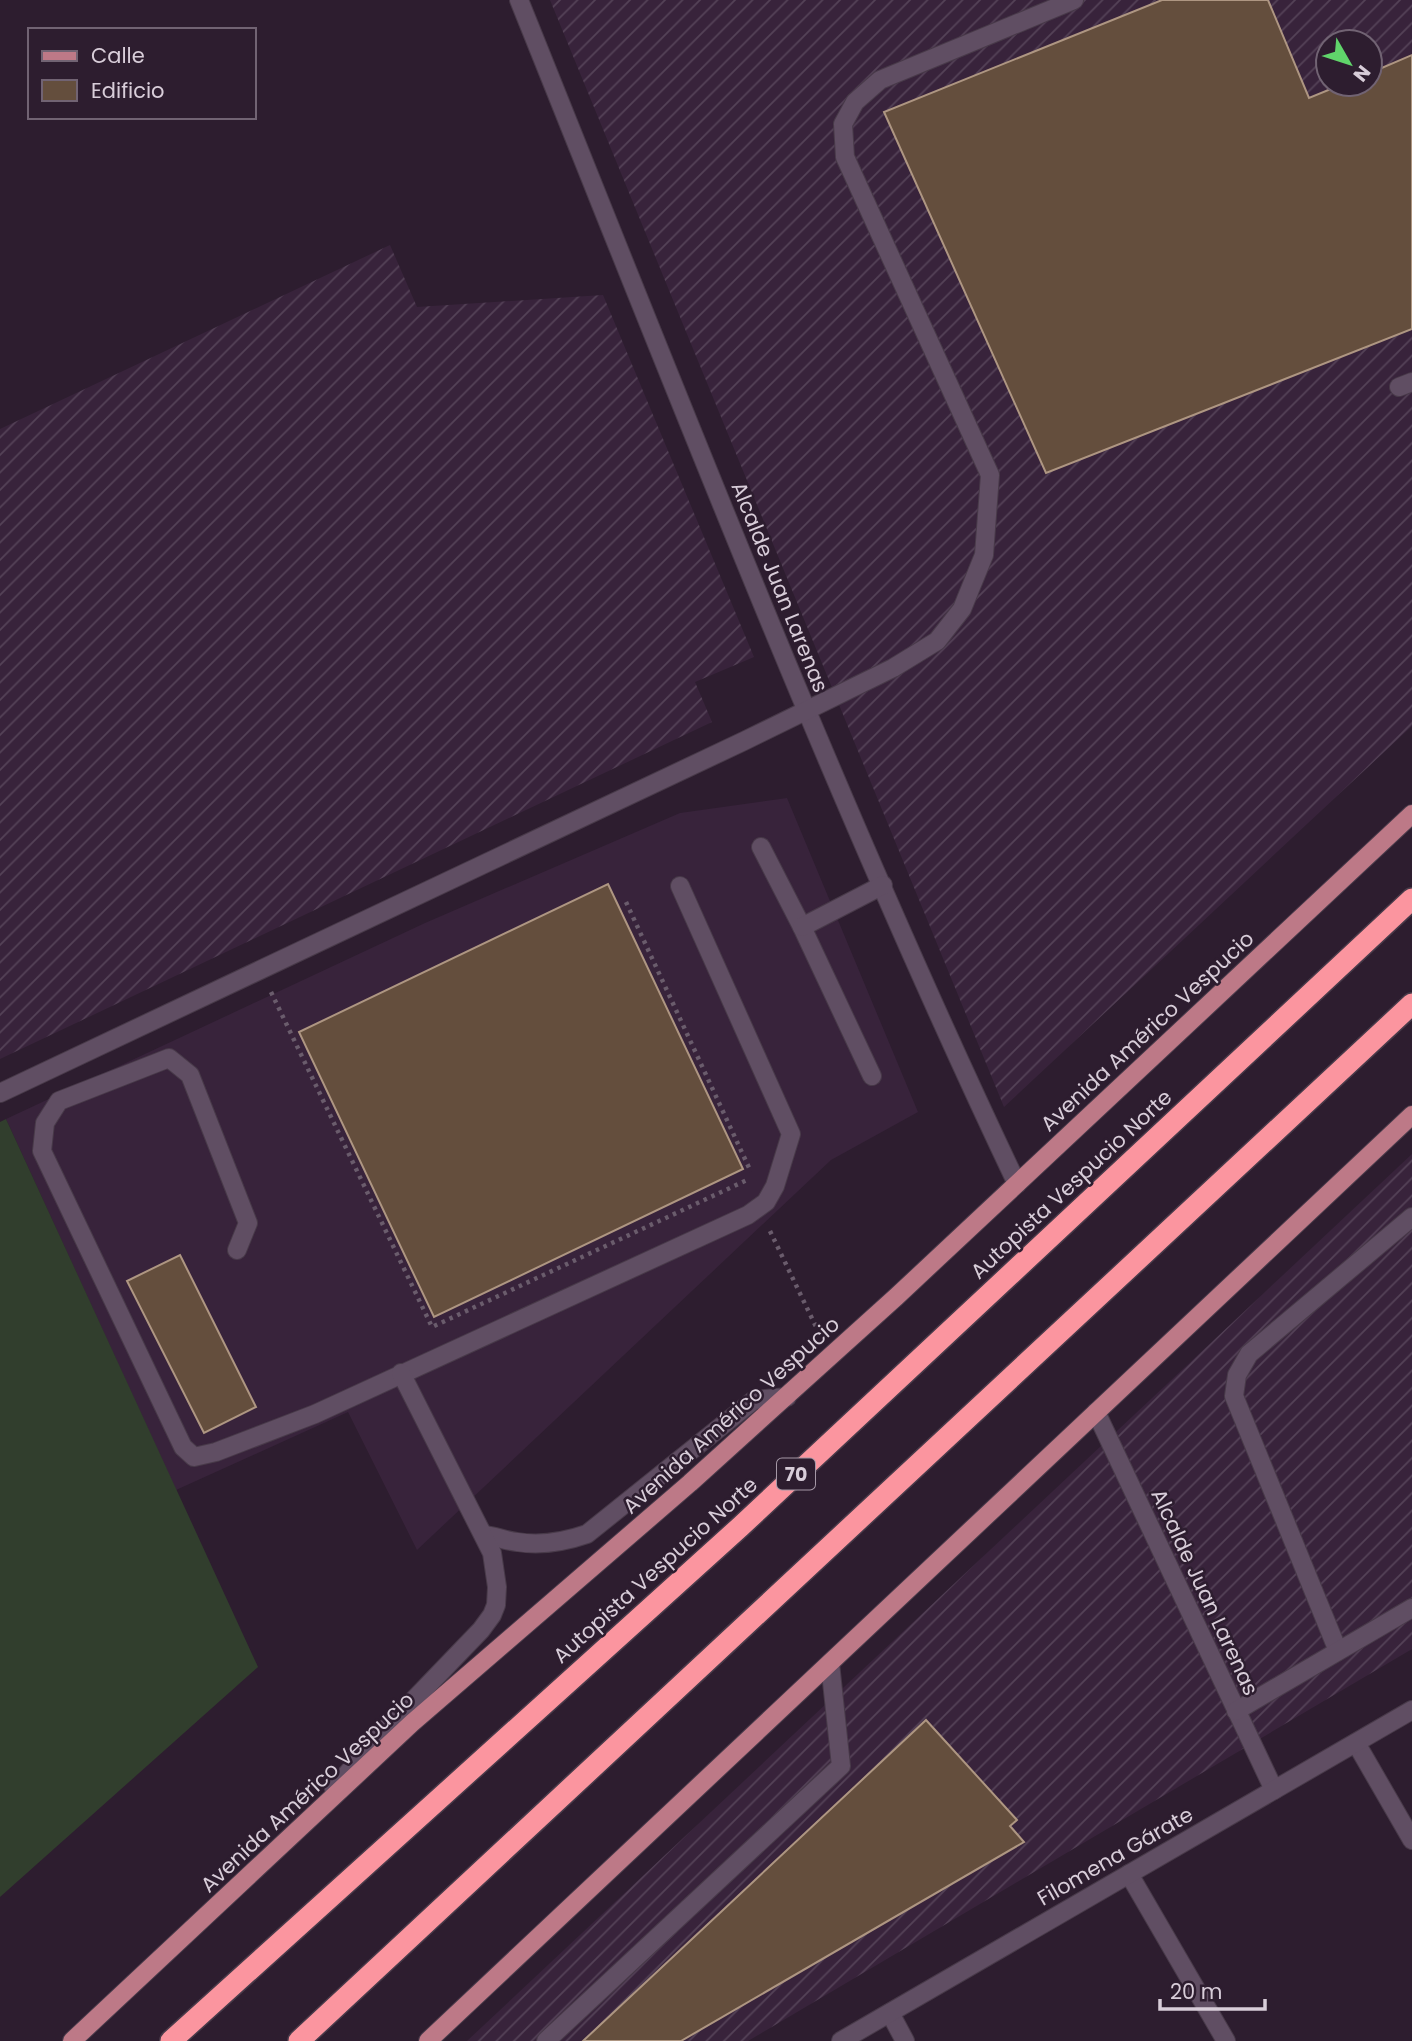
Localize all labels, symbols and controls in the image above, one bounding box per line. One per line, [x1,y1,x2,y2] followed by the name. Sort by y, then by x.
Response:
[28,28,256,119] legend
[1314,28,1384,98] north arrow
[91,41,145,70] text: Calle
[1347,59,1377,87] text: N
[91,76,165,105] text: Edificio
[724,477,836,697] street label: Alcalde Juan Larenas
[1034,924,1260,1138] street label: Avenida Américo Vespucio
[964,1083,1178,1285] street label: Autopista Vespucio Norte
[616,1310,846,1520] street label: Avenida Américo Vespucio
[777,1458,815,1490] road number: 70
[546,1470,764,1670] street label: Autopista Vespucio Norte
[1144,1484,1266,1700] street label: Alcalde Juan Larenas
[194,1685,420,1899] street label: Avenida Américo Vespucio
[1032,1800,1198,1912] street label: Filomena Gárate
[1160,1968,1265,2012] scale bar
[1170,1977,1223,2006] text: 20 m

